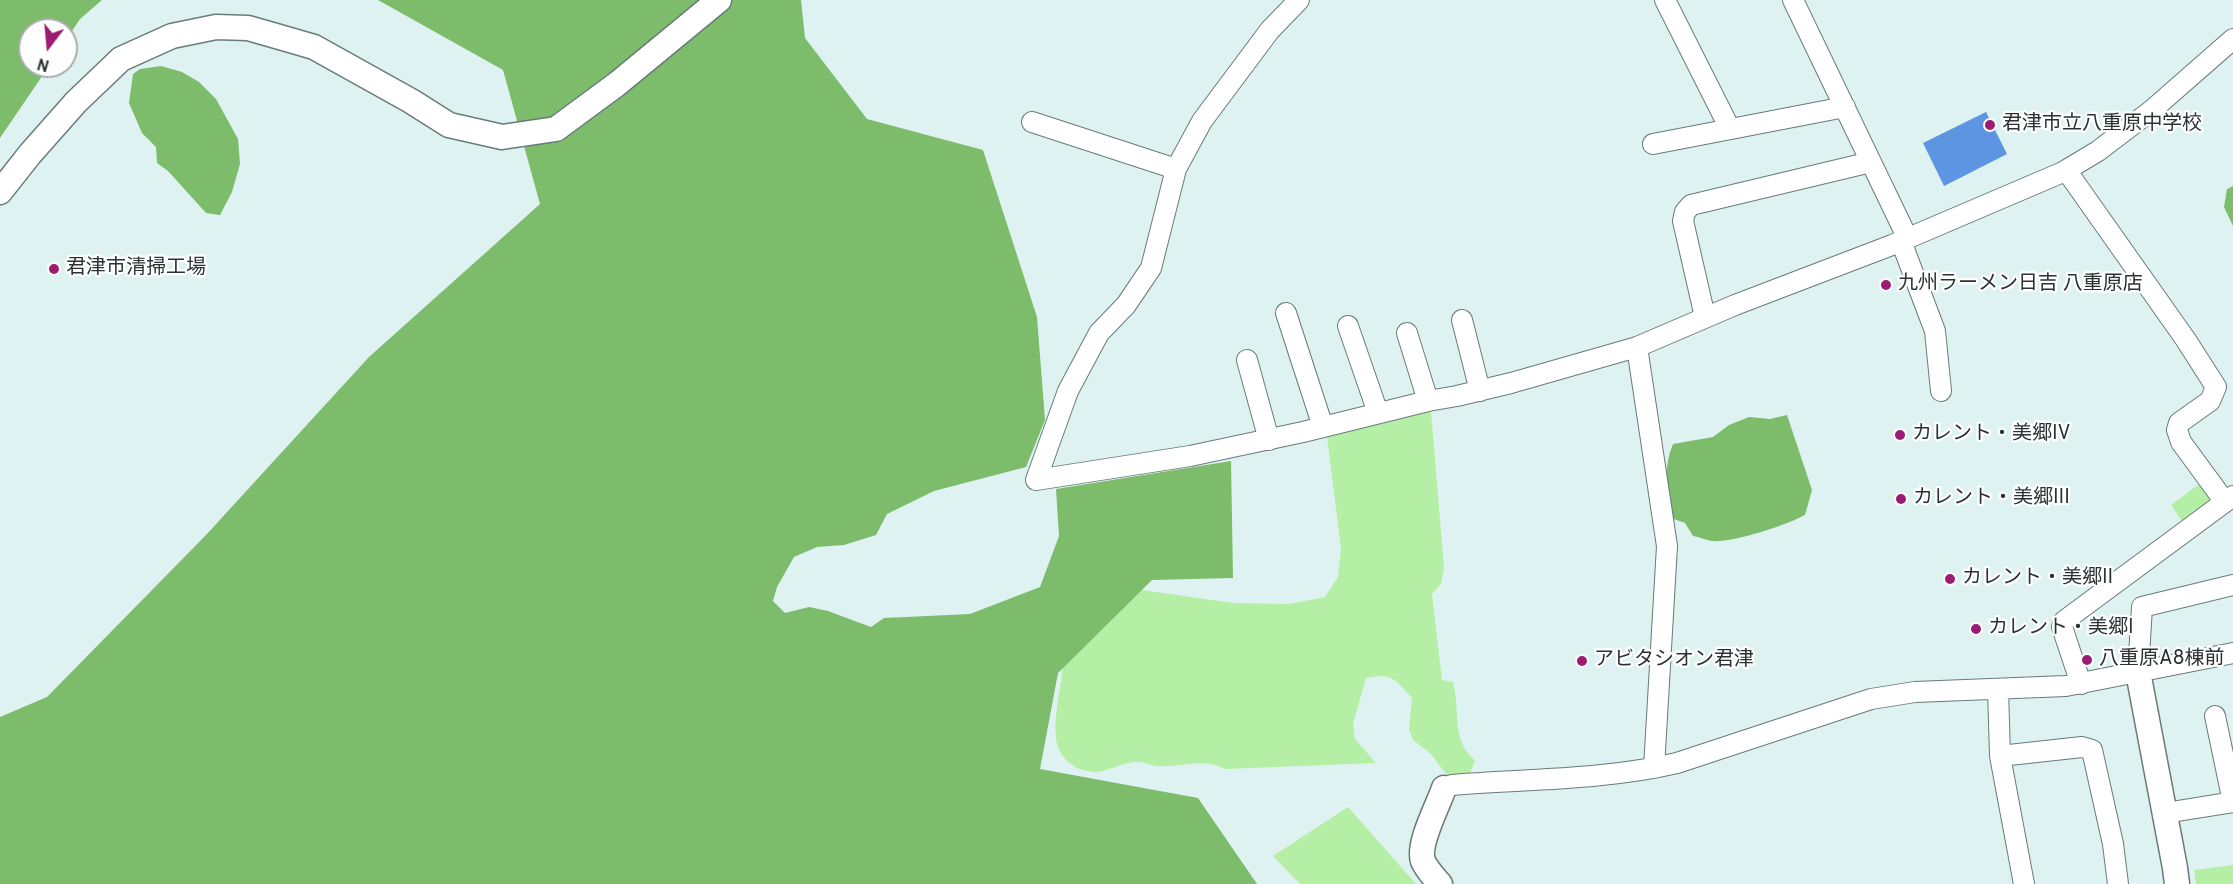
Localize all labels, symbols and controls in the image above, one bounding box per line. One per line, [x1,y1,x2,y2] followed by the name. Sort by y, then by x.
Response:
[18,18,78,78] north arrow
[35,52,52,75] text: N
[2002,113,2202,137] place label: 君津市立八重原中学校
[1983,118,1997,132] marker: 君津市立八重原中学校
[66,257,206,281] place label: 君津市清掃工場
[47,262,61,276] marker: 君津市清掃工場
[1898,273,2143,297] place label: 九州ラーメン日吉 八重原店
[1879,278,1893,292] marker: 九州ラーメン日吉 八重原店
[1912,423,2071,447] place label: カレント・美郷IV
[1893,428,1907,442] marker: カレント・美郷IV
[1913,487,2070,511] place label: カレント・美郷III
[1894,492,1908,506] marker: カレント・美郷III
[1962,567,2113,591] place label: カレント・美郷II
[1943,572,1957,586] marker: カレント・美郷II
[1988,617,2134,641] place label: カレント・美郷I
[1969,622,1983,636] marker: カレント・美郷I
[2099,648,2225,672] place label: 八重原A8棟前
[1594,649,1754,673] place label: アビタシオン君津
[2080,653,2094,667] marker: 八重原A8棟前
[1575,654,1589,668] marker: アビタシオン君津

